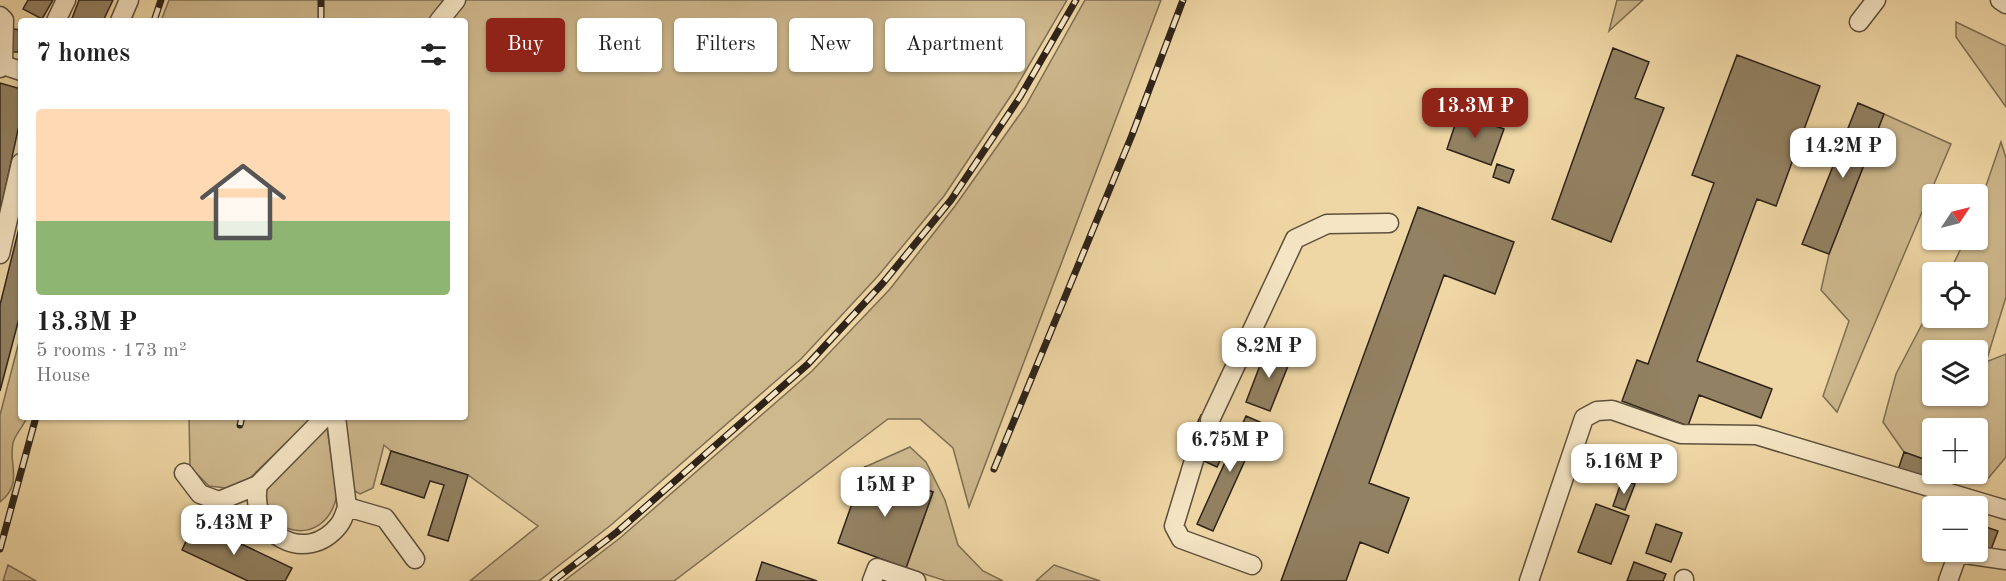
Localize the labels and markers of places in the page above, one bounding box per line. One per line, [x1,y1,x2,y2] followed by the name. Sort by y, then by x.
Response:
[1420,88,1530,139] pin: 13.3M ₽
[1788,128,1898,179] pin: 14.2M ₽
[1220,328,1318,379] pin: 8.2M ₽
[1175,422,1285,473] pin: 6.75M ₽
[1569,444,1679,495] pin: 5.16M ₽
[843,467,927,518] pin: 15M ₽
[179,505,289,556] pin: 5.43M ₽

